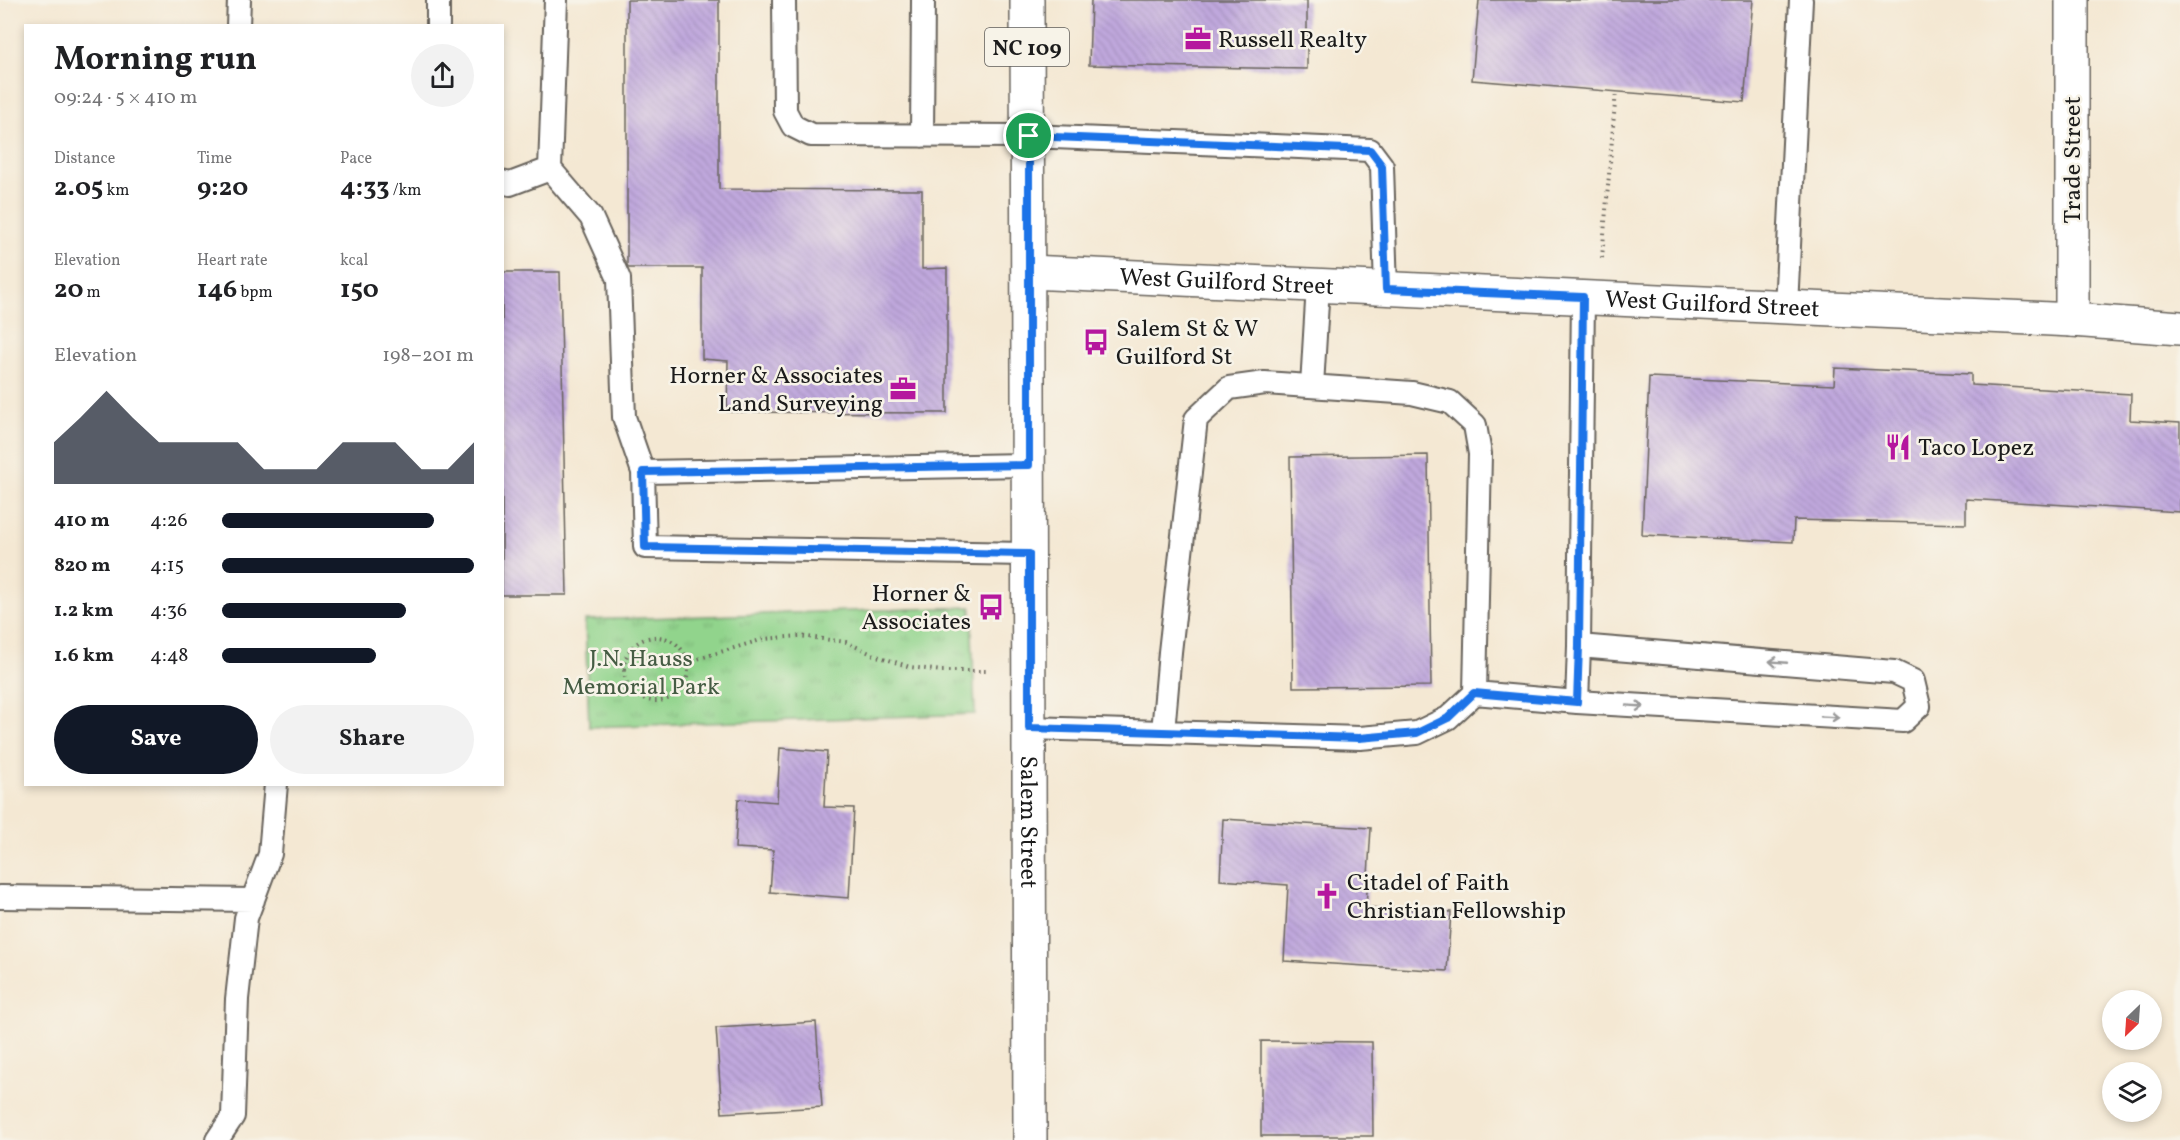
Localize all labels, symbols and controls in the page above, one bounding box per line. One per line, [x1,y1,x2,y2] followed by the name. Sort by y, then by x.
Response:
[1183,24,1213,54] office icon: Russell Realty
[1218,24,1367,58] place label: Russell Realty
[985,28,1069,66] road number: NC 109
[54,38,257,84] text: Morning run
[411,44,474,107] button: share
[54,84,197,112] text: 09:24 · 5 × 410 m
[2057,96,2091,224] street label: Trade Street
[1003,110,1054,161] pin
[1012,119,1045,152] icon: arrive
[54,148,115,170] text: Distance
[197,148,232,170] text: Time
[340,148,372,170] text: Pace
[54,170,103,206] text: 2.05
[197,170,248,206] text: 9:20
[340,170,390,206] text: 4:33
[103,180,129,202] text: km
[390,180,422,202] text: /km
[54,250,121,272] text: Elevation
[197,250,268,272] text: Heart rate
[340,250,368,272] text: kcal
[1119,261,1335,305] street label: West Guilford Street
[54,272,83,308] text: 20
[197,272,237,308] text: 146
[340,272,379,308] text: 150
[83,282,101,304] text: m
[237,282,273,304] text: bpm
[1604,284,1820,327] street label: West Guilford Street
[1116,313,1258,375] place label: Salem St & W Guilford St
[1081,327,1111,357] bus stop icon: Salem St & W Guilford St
[54,342,137,370] text: Elevation
[382,342,474,370] text: 198–201 m
[669,360,883,422] place label: Horner & Associates Land Surveying
[888,374,918,404] office icon: Horner & Associates Land Surveying
[1883,432,1913,462] restaurant icon: Taco Lopez
[1918,432,2034,466] place label: Taco Lopez
[54,507,110,535] text: 410 m
[150,507,188,535] text: 4:26
[54,552,111,580] text: 820 m
[150,552,184,580] text: 4:15
[861,578,971,640] place label: Horner & Associates
[976,592,1006,622] bus stop icon: Horner & Associates
[54,597,114,625] text: 1.2 km
[150,597,187,625] text: 4:36
[54,642,114,670] text: 1.6 km
[150,642,188,670] text: 4:48
[562,643,720,705] park label: J.N. Hauss Memorial Park
[1769,657,1789,668] one-way arrow
[1625,701,1645,712] one-way arrow
[54,705,258,774] button: Save
[270,705,474,774] button: Share
[1819,712,1839,723] one-way arrow
[1010,756,1044,888] street label: Salem Street
[1347,867,1566,929] place label: Citadel of Faith Christian Fellowship
[1312,881,1342,911] church icon: Citadel of Faith Christian Fellowship
[2102,990,2162,1050] north arrow
[2102,990,2162,1122] map controls
[2102,1062,2162,1122] button: layers

